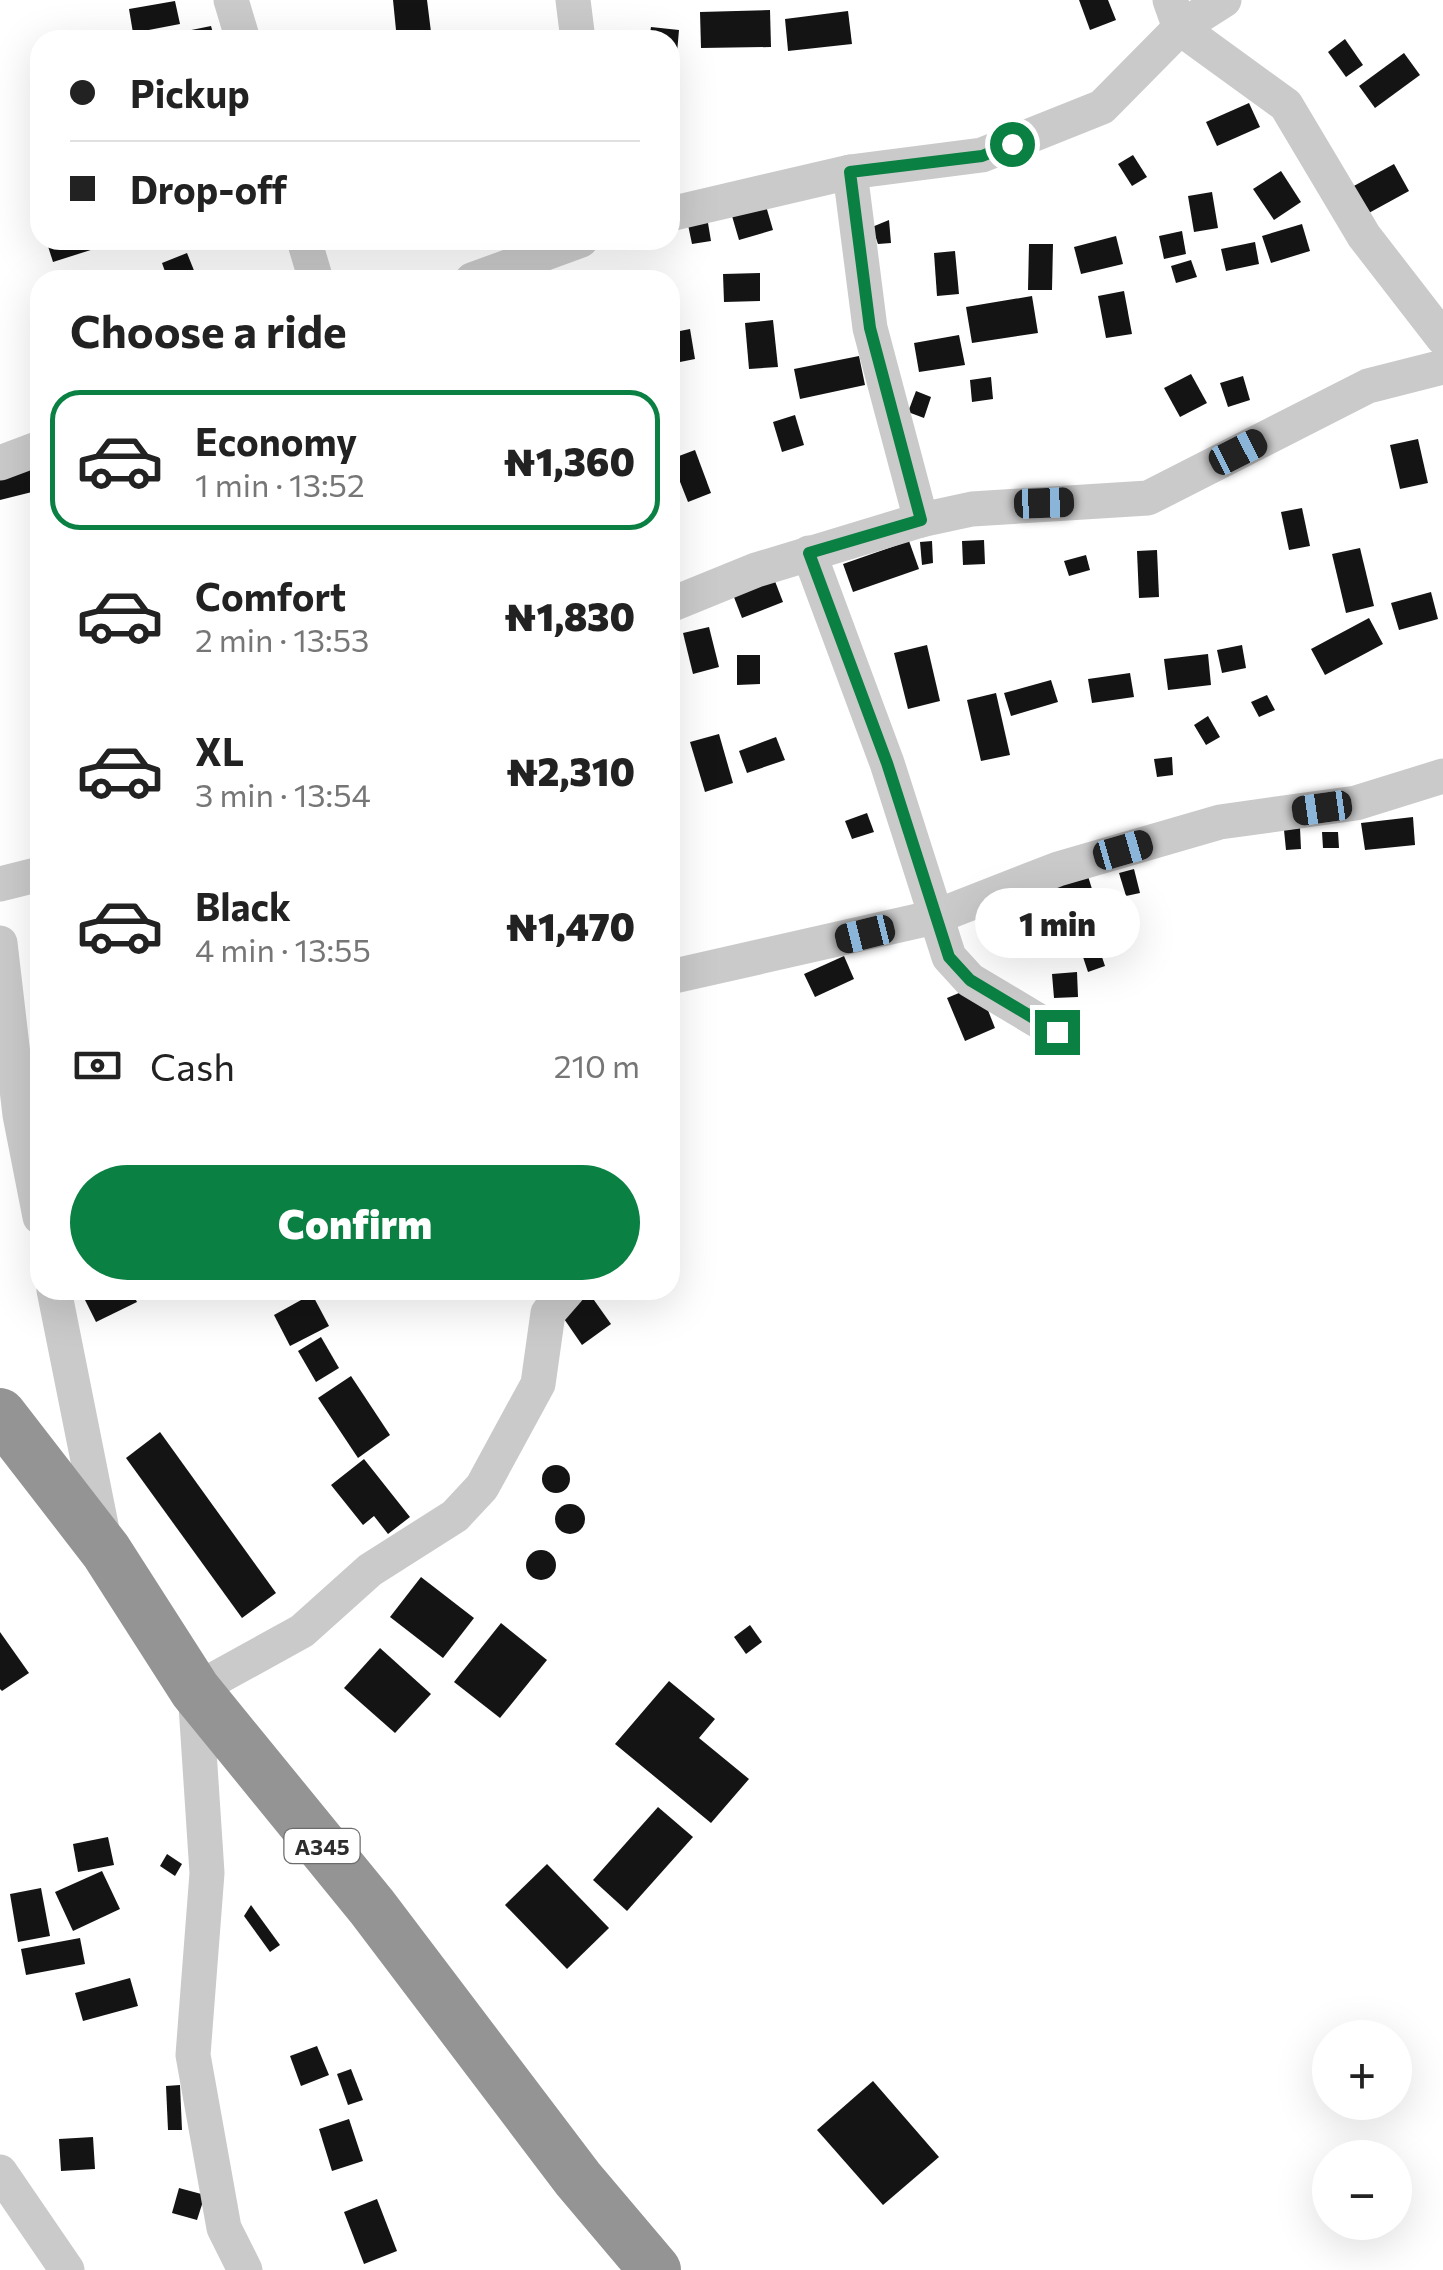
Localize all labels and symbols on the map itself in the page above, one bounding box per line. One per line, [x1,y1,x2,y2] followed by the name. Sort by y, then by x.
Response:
[990,122,1035,167] route start
[1204,425,1272,479] car
[1013,487,1075,519] car
[1290,789,1354,827] car
[1090,827,1156,873] car
[974,887,1140,957] callout: 1 min
[832,912,898,956] car
[1035,1010,1080,1055] route end
[284,1829,360,1863] road number: A345

